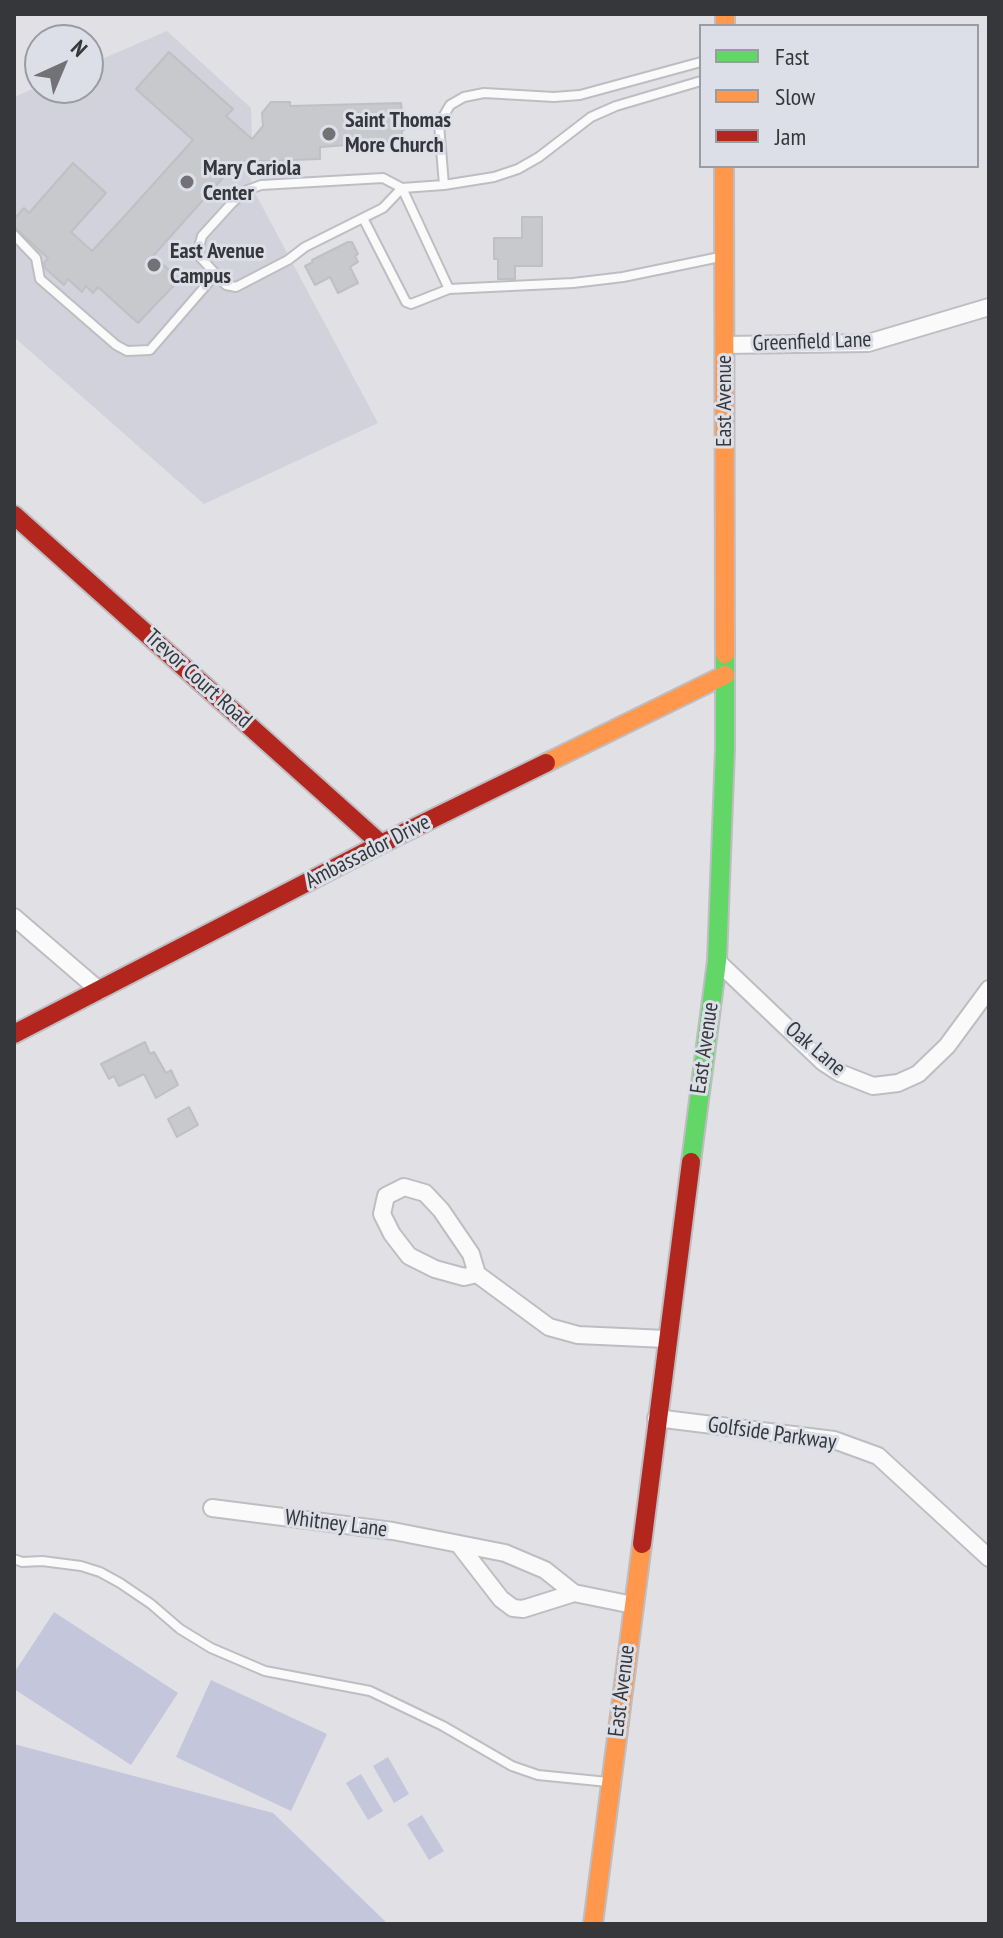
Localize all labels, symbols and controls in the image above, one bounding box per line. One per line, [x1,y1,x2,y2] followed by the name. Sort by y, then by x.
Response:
[24,24,104,104] north arrow
[699,24,979,168] legend
[65,34,93,62] text: N
[775,41,809,72] text: Fast
[775,81,815,112] text: Slow
[345,108,451,160] place label: Saint Thomas More Church
[775,121,806,152] text: Jam
[320,125,338,143] marker: Saint Thomas More Church
[203,156,301,208] place label: Mary Cariola Center
[178,173,196,191] marker: Mary Cariola Center
[170,239,264,290] place label: East Avenue Campus
[145,256,163,274] marker: East Avenue Campus
[752,327,872,357] street label: Greenfield Lane
[712,355,738,447] street label: East Avenue
[139,624,257,734] street label: Trevor Court Road
[301,809,435,895] street label: Ambassador Drive
[686,1001,724,1095] street label: East Avenue
[780,1016,850,1082] street label: Oak Lane
[706,1412,838,1456] street label: Golfside Parkway
[283,1505,389,1543] street label: Whitney Lane
[603,1644,641,1738] street label: East Avenue

